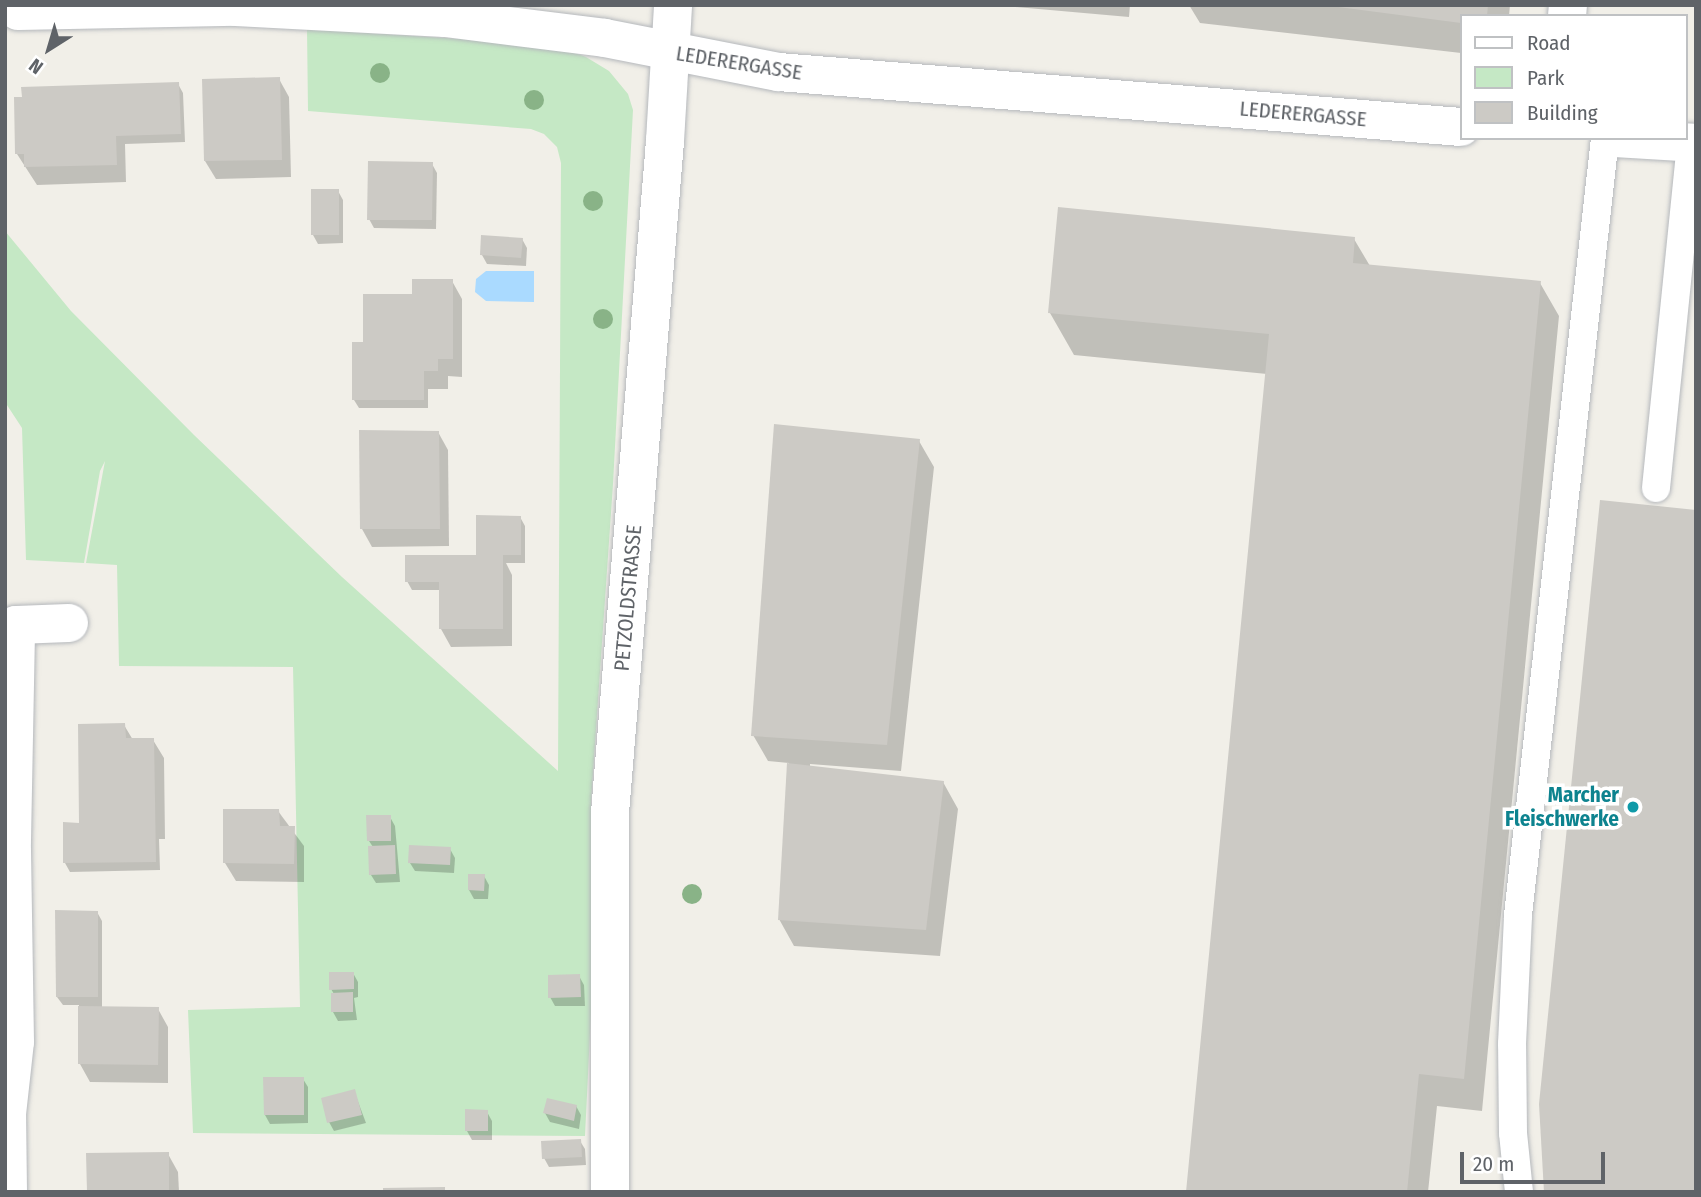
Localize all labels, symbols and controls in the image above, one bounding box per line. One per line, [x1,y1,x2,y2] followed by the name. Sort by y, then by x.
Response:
[14,14,84,84] north arrow
[1460,14,1687,140] legend
[1527,30,1571,56] text: Road
[674,41,804,85] street label: LEDERERGASSE
[25,54,48,79] text: N
[1527,65,1564,91] text: Park
[1239,96,1367,132] street label: LEDERERGASSE
[1527,100,1598,126] text: Building
[609,524,647,672] street label: PETZOLDSTRASSE
[1505,782,1619,832] place label: Marcher Fleischwerke
[1625,799,1641,815] marker: Marcher Fleischwerke
[1463,1138,1608,1182] scale bar
[1473,1151,1514,1177] text: 20 m

